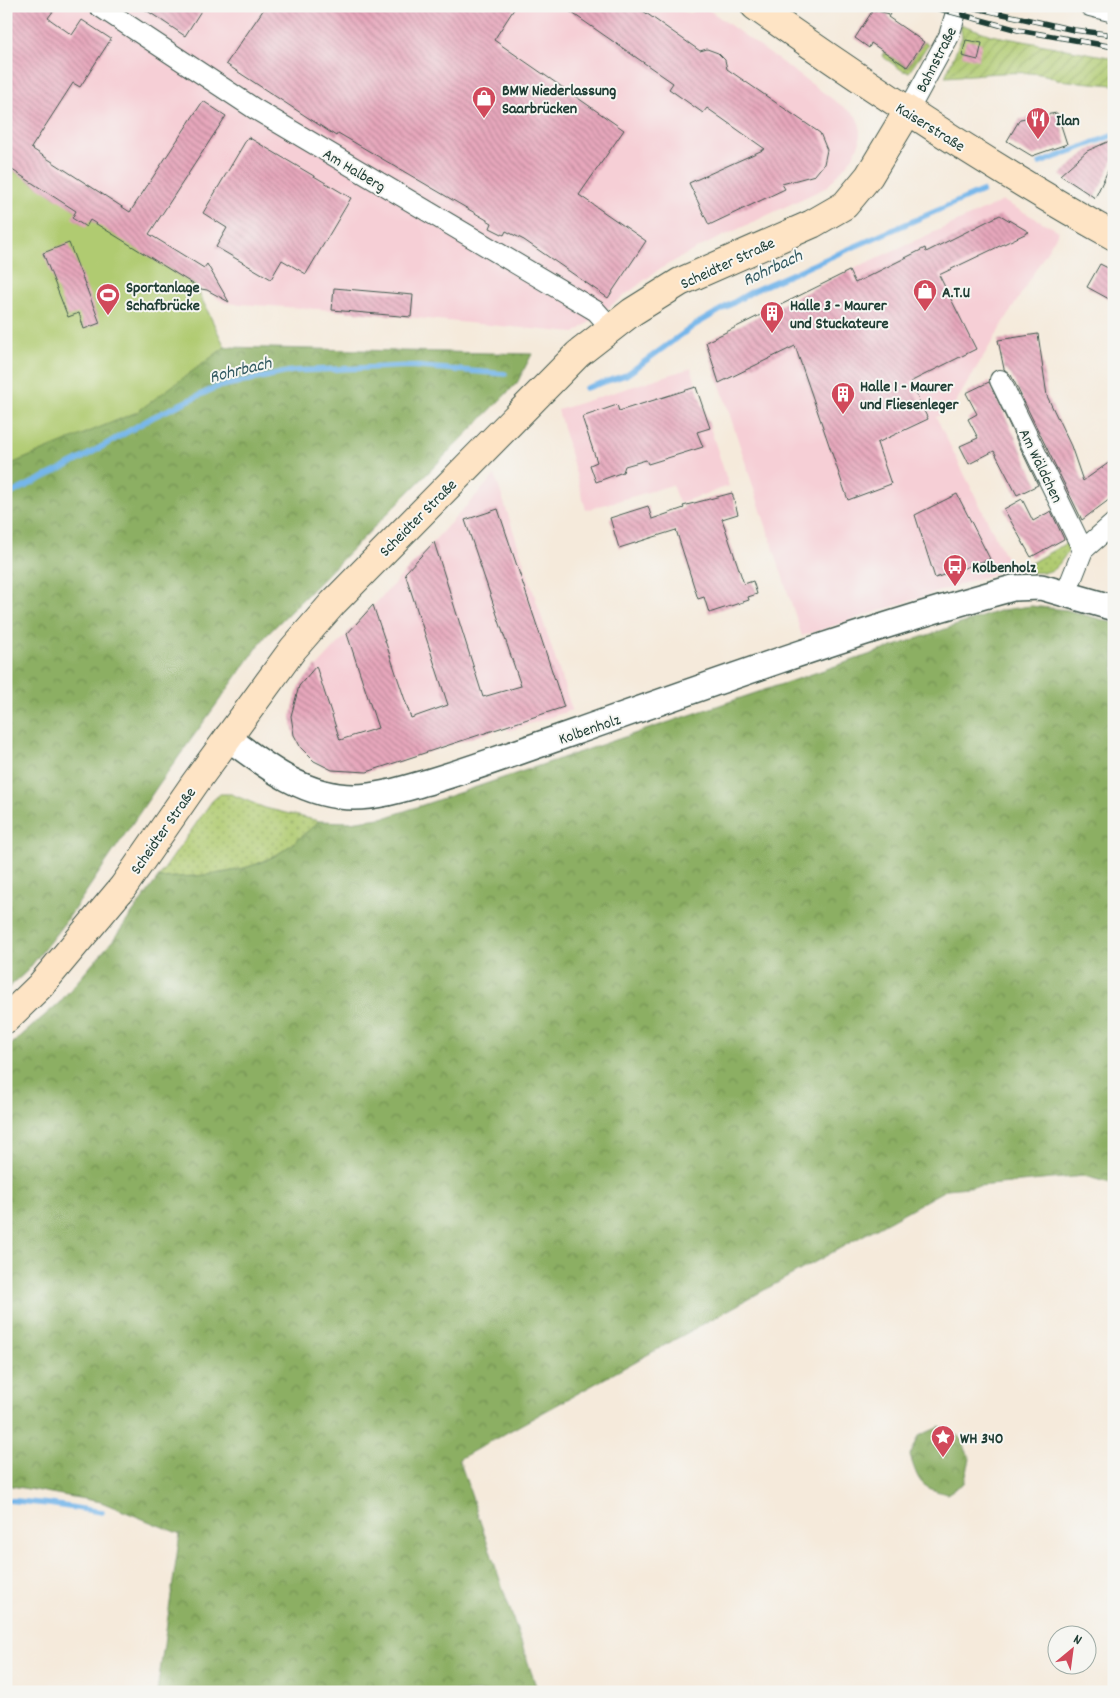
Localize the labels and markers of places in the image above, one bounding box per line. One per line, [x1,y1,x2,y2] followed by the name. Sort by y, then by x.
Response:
[502,80,616,121] place label: BMW Niederlassung Saarbrücken
[471,85,497,119] shop icon: BMW Niederlassung Saarbrücken
[1025,106,1051,140] restaurant icon: Ilan
[1056,110,1080,133] place label: Ilan
[126,277,200,318] place label: Sportanlage Schafbrücke
[912,278,938,312] shop icon: A.T.U
[95,282,121,316] sports icon: Sportanlage Schafbrücke
[942,282,970,305] place label: A.T.U
[790,295,889,336] place label: Halle 3 - Maurer und Stuckateure
[759,300,785,334] building icon: Halle 3 - Maurer und Stuckateure
[860,376,959,417] place label: Halle 1 - Maurer und Fliesenleger
[830,381,856,415] building icon: Halle 1 - Maurer und Fliesenleger
[942,553,968,587] bus stop icon: Kolbenholz
[972,557,1037,580] place label: Kolbenholz
[930,1424,956,1458] place icon: WH 340
[960,1428,1004,1451] place label: WH 340

